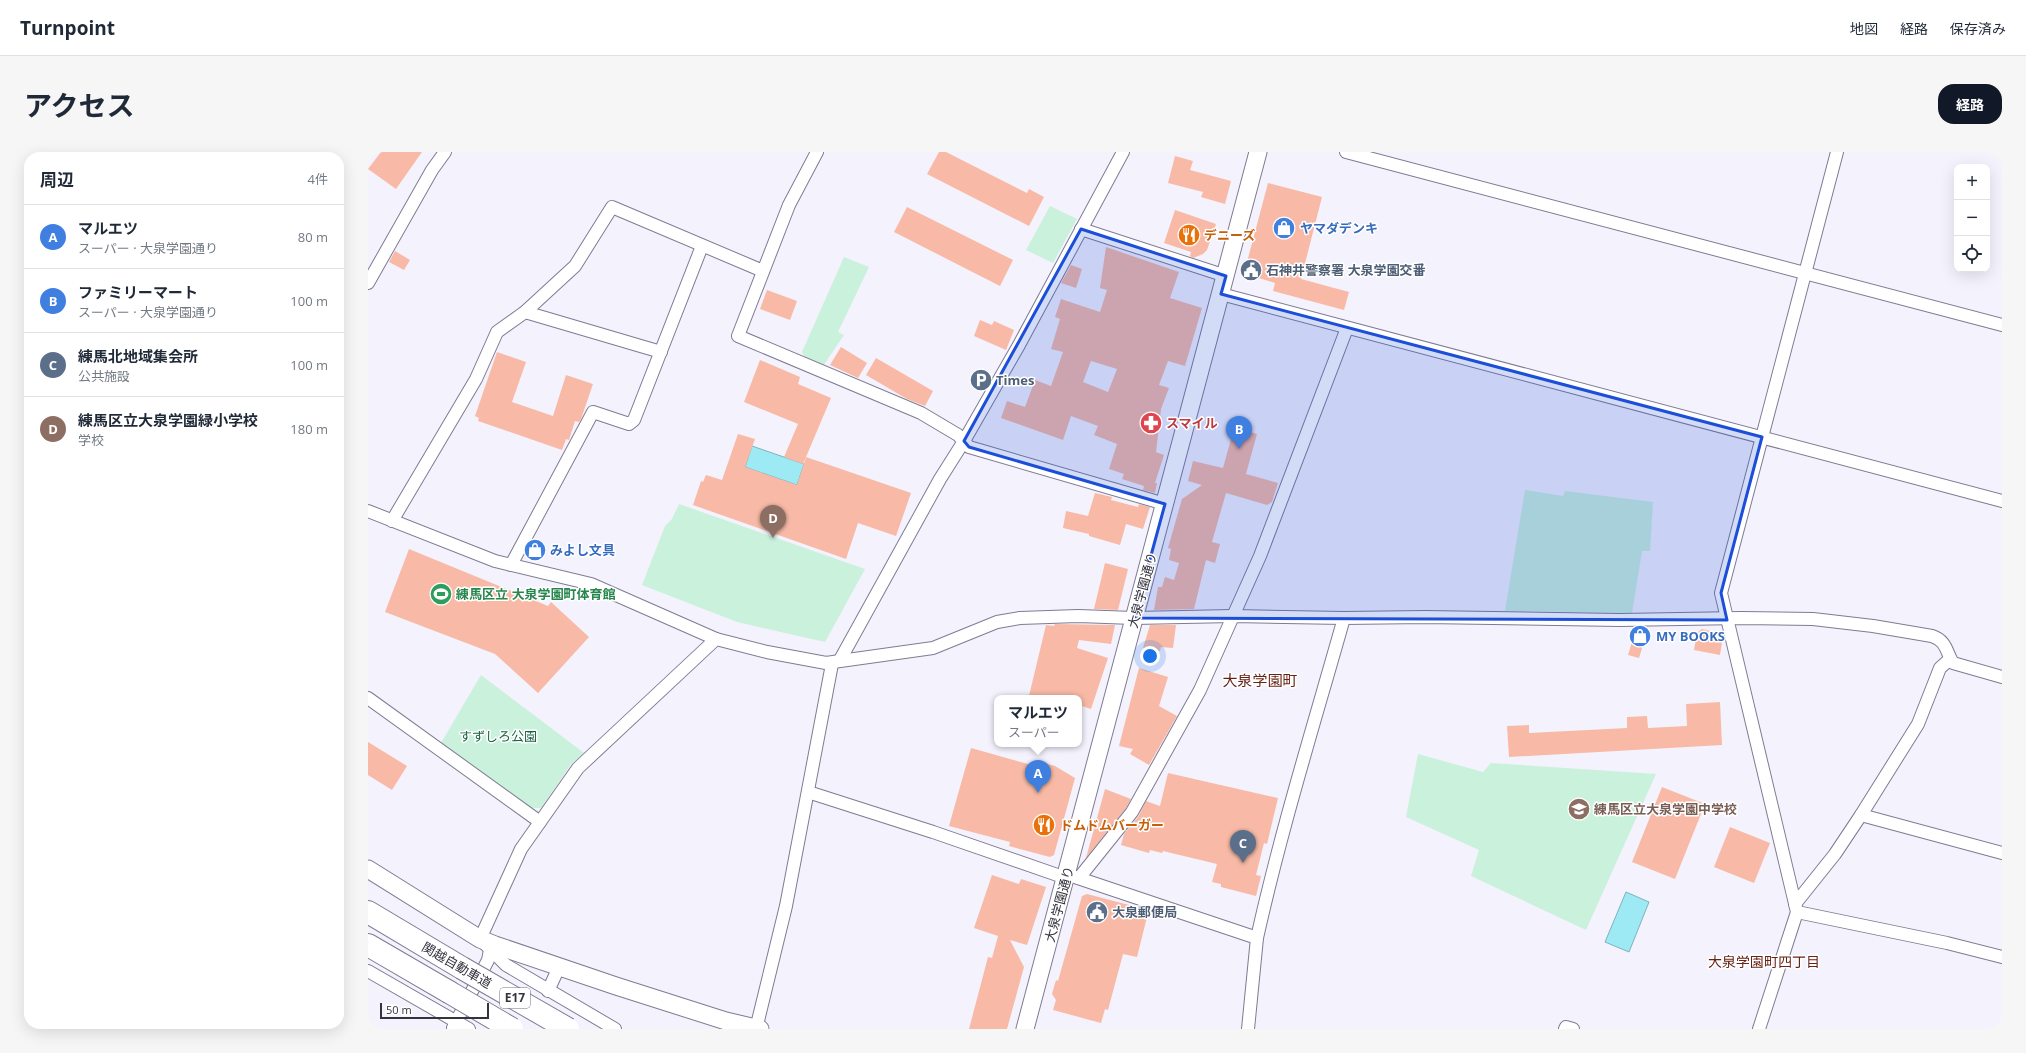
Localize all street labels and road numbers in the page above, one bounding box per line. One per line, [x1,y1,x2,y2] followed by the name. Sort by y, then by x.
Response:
[1123,550,1161,630] street label: 大泉学園通り
[1040,864,1078,944] street label: 大泉学園通り
[419,938,495,992] street label: 関越自動車道
[500,988,530,1008] road number: E17

